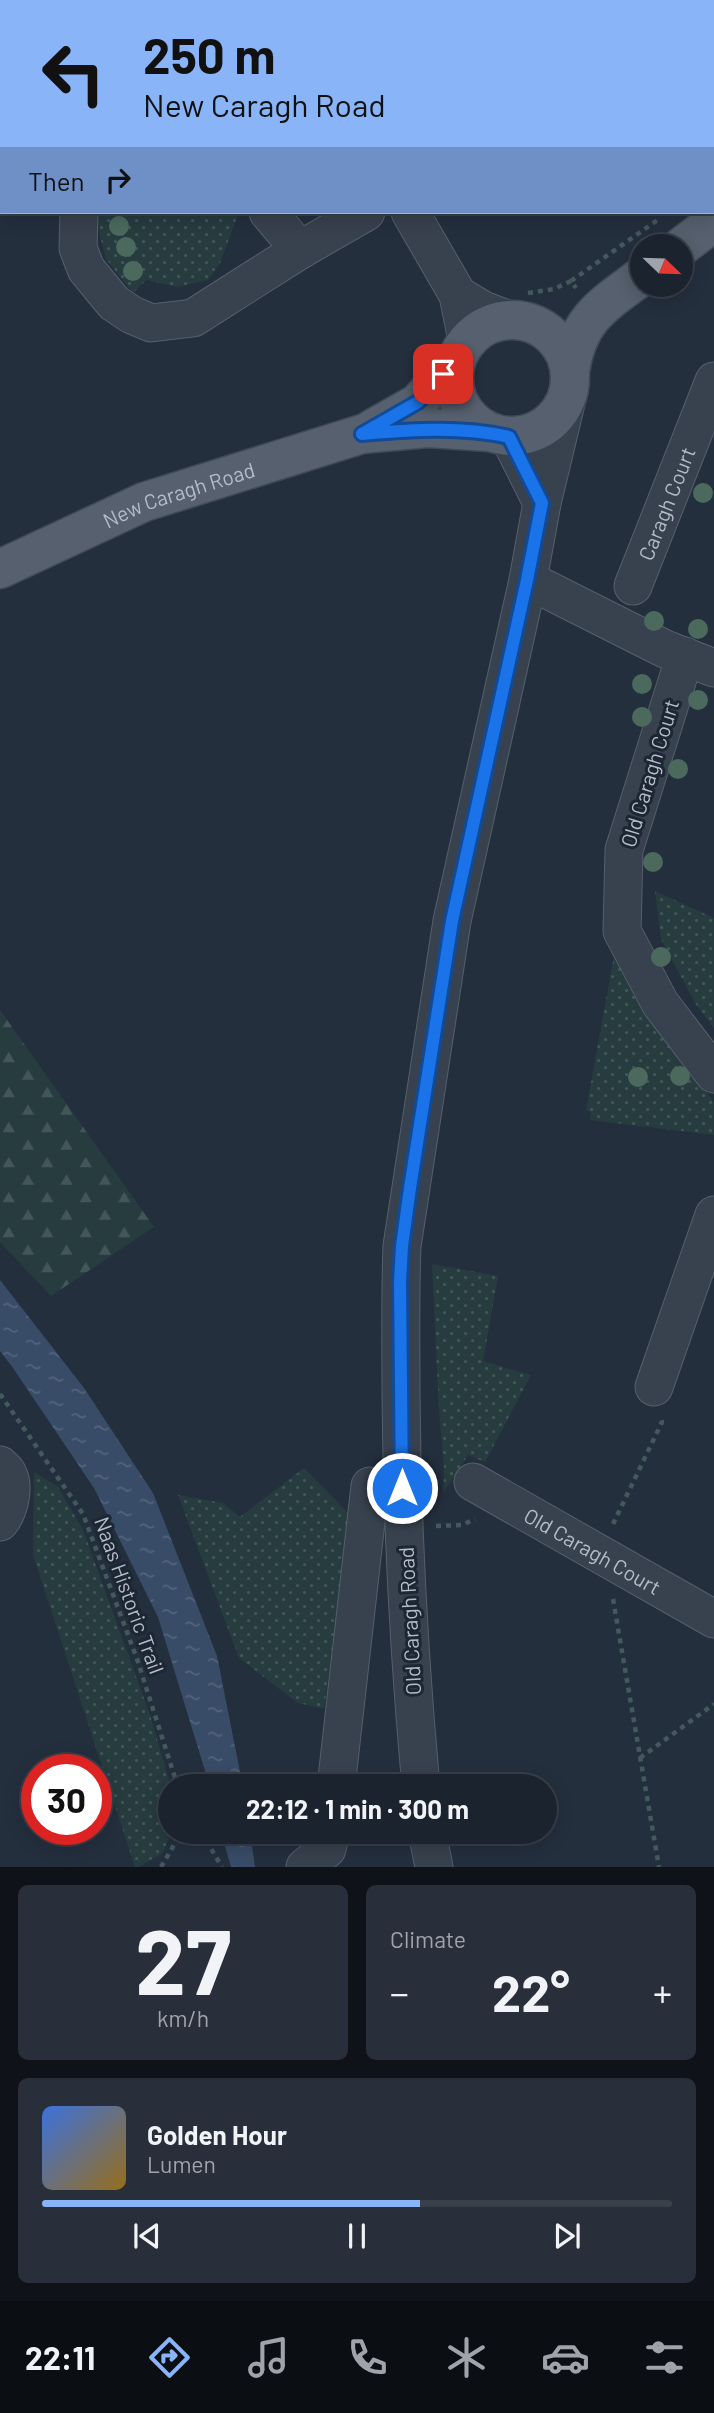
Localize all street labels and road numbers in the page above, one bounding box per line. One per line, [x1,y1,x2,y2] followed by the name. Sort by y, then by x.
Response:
[632,443,699,563] street label: Caragh Court
[98,456,257,532] street label: New Caragh Road
[615,696,683,850] street label: Old Caragh Court
[520,1501,666,1599] street label: Old Caragh Court
[90,1513,170,1677] street label: Naas Historic Trail
[393,1546,425,1696] street label: Old Caragh Road

